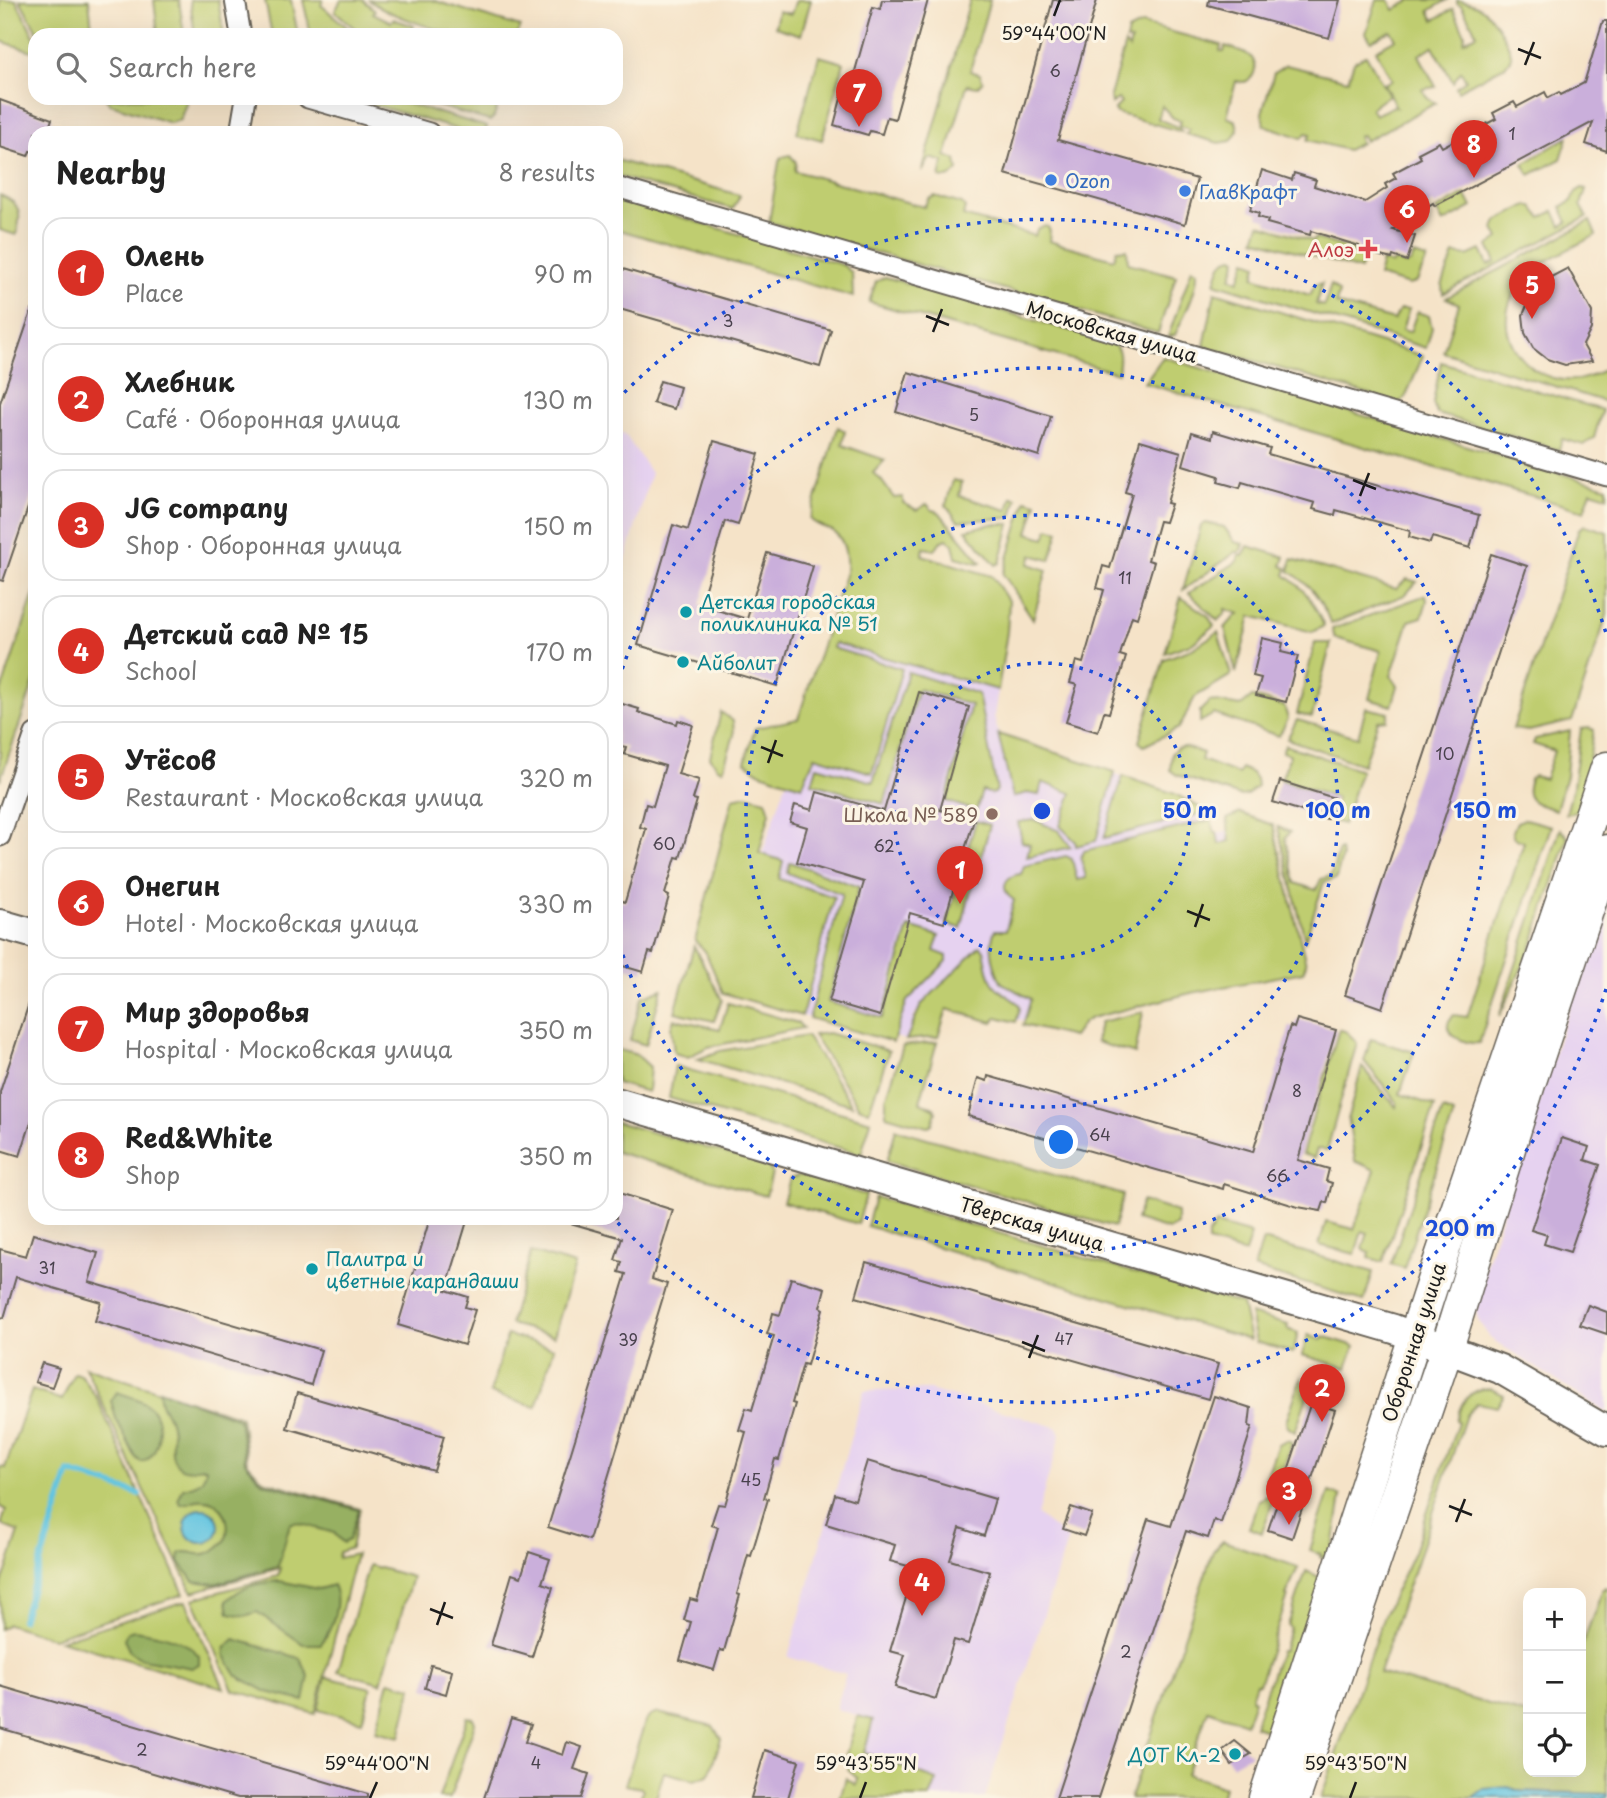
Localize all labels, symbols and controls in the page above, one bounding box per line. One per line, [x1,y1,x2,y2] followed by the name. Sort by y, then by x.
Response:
[1001,19,1107,46] text: 59°44'00"N
[28,28,623,105] search box
[108,47,257,86] text: Search here
[52,48,90,86] icon: search
[1049,58,1061,82] house number: 6
[836,69,882,127] pin: 7
[1451,120,1497,178] pin: 8
[1508,121,1516,145] house number: 1
[56,149,166,194] text: Nearby
[499,154,595,189] text: 8 results
[1065,166,1110,194] place label: Ozon
[1043,172,1059,188] marker: Ozon
[1199,177,1298,205] place label: ГлавКрафт
[1177,183,1193,199] marker: ГлавКрафт
[1384,185,1430,243] pin: 6
[1308,235,1354,263] place label: Алоэ
[125,236,204,275] text: Олень
[1360,241,1376,257] marker: Алоэ
[76,256,87,291] text: 1
[534,256,593,291] text: 90 m
[1509,261,1555,319] pin: 5
[125,275,184,310] text: Place
[1023,293,1201,369] street label: Московская улица
[723,308,733,332] house number: 3
[125,362,234,401] text: Хлебник
[73,382,89,417] text: 2
[523,382,593,417] text: 130 m
[125,401,400,436] text: Café · Оборонная улица
[969,402,979,426] house number: 5
[125,488,288,527] text: JG company
[73,508,89,543] text: 3
[524,508,593,543] text: 150 m
[125,527,402,562] text: Shop · Оборонная улица
[1118,565,1132,589] house number: 11
[699,587,878,637] place label: Детская городская поликлиника № 51
[678,604,694,620] marker: Детская городская поликлиника № 51
[125,614,369,653] text: Детский сад № 15
[73,634,89,669] text: 4
[526,634,593,669] text: 170 m
[697,648,776,676] place label: Айболит
[125,653,197,688] text: School
[675,654,691,670] marker: Айболит
[125,740,216,779] text: Утёсов
[1436,741,1454,765] house number: 10
[74,760,88,795] text: 5
[519,760,593,795] text: 320 m
[125,779,483,814] text: Restaurant · Московская улица
[1163,793,1217,825] text: 50 m
[1305,793,1371,825] text: 100 m
[1453,793,1517,825] text: 150 m
[1030,799,1054,823] centre of rings
[844,800,978,828] place label: Школа № 589
[984,806,1000,822] marker: Школа № 589
[653,831,675,855] house number: 60
[873,833,895,857] house number: 62
[937,846,983,904] pin: 1
[125,866,221,905] text: Онегин
[73,886,89,921] text: 6
[517,886,593,921] text: 330 m
[125,905,418,940] text: Hotel · Московская улица
[125,992,310,1031] text: Мир здоровья
[74,1012,88,1047] text: 7
[518,1012,593,1047] text: 350 m
[125,1031,452,1066] text: Hospital · Московская улица
[1292,1078,1302,1102] house number: 8
[125,1118,273,1157] text: Red&White
[1089,1122,1111,1146] house number: 64
[1044,1125,1078,1159] your location
[74,1138,88,1173] text: 8
[518,1138,593,1173] text: 350 m
[125,1157,180,1192] text: Shop
[1266,1163,1288,1187] house number: 66
[957,1189,1107,1257] street label: Тверская улица
[1425,1211,1495,1243] text: 200 m
[326,1244,519,1294] place label: Палитра и цветные карандаши
[39,1255,55,1279] house number: 31
[1374,1259,1452,1425] street label: Оборонная улица
[304,1261,320,1277] marker: Палитра и цветные карандаши
[1055,1326,1074,1350] house number: 47
[618,1327,638,1351] house number: 39
[1299,1364,1345,1422] pin: 2
[741,1467,761,1491] house number: 45
[1266,1467,1312,1525] pin: 3
[899,1558,945,1616] pin: 4
[1523,1588,1586,1777] map controls
[1523,1588,1586,1651] button: +
[1120,1639,1132,1663] house number: 2
[1523,1651,1586,1714] button: −
[1523,1714,1586,1777] button: locate
[136,1737,148,1761] house number: 2
[1127,1740,1221,1768] place label: ДОТ Кл-2
[1227,1746,1243,1762] marker: ДОТ Кл-2
[324,1749,430,1776] text: 59°44'00"N
[815,1749,917,1776] text: 59°43'55"N
[1304,1749,1408,1776] text: 59°43'50"N
[531,1750,541,1774] house number: 4

